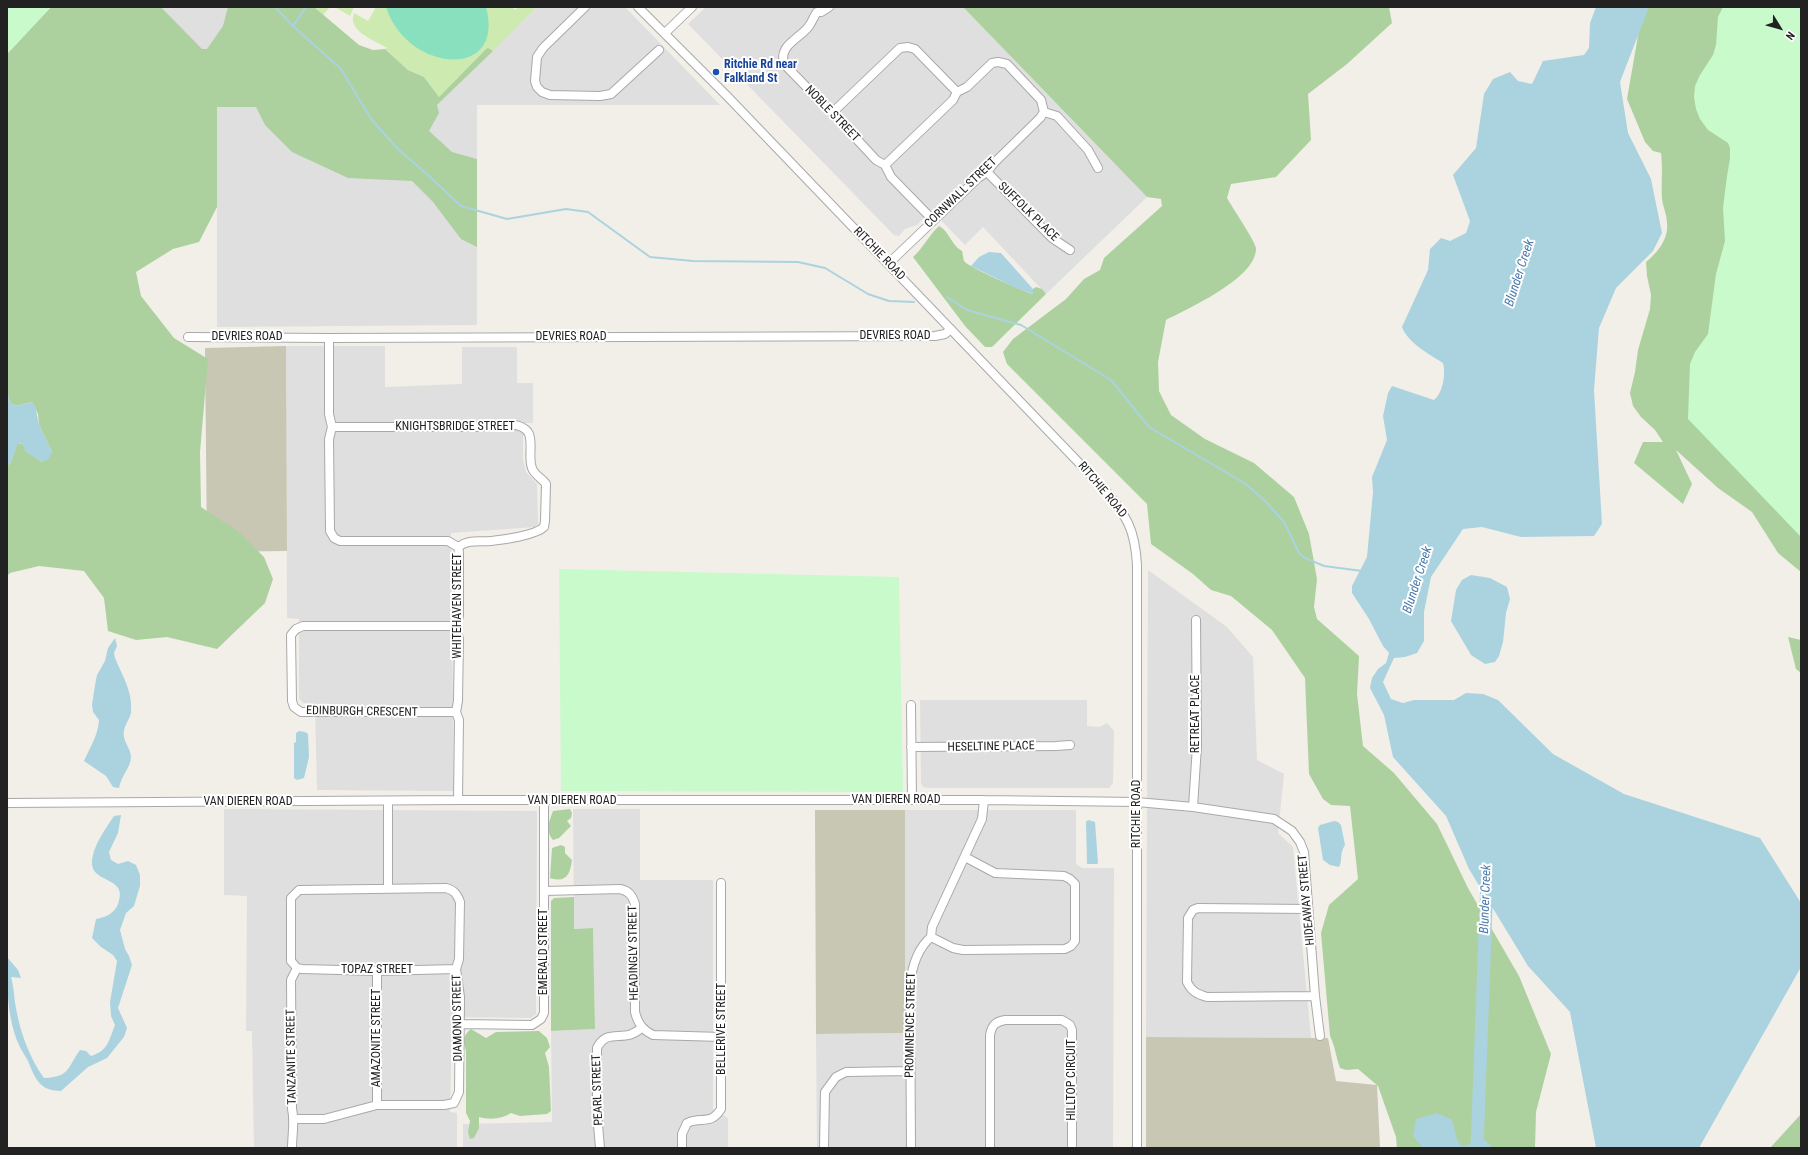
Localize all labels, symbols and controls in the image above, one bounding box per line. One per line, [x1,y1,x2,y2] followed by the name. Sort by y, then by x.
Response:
[1760,8,1800,48] north arrow
[1783,29,1797,42] text: N
[724,58,797,86] place label: Ritchie Rd near Falkland St
[711,67,721,77] marker: Ritchie Rd near Falkland St
[802,83,862,145] street label: NOBLE STREET
[922,155,1000,231] street label: CORNWALL STREET
[995,179,1061,245] street label: SUFFOLK PLACE
[850,224,908,284] street label: RITCHIE ROAD
[1502,238,1538,308] water label: Blunder Creek
[859,329,931,343] street label: DEVRIES ROAD
[211,330,283,344] street label: DEVRIES ROAD
[535,330,607,344] street label: DEVRIES ROAD
[395,420,515,434] street label: KNIGHTSBRIDGE STREET
[1074,459,1130,521] street label: RITCHIE ROAD
[1400,545,1436,615] water label: Blunder Creek
[451,553,465,659] street label: WHITEHAVEN STREET
[1189,675,1203,753] street label: RETREAT PLACE
[306,704,418,720] street label: EDINBURGH CRESCENT
[947,739,1035,755] street label: HESELTINE PLACE
[1130,780,1144,848] street label: RITCHIE ROAD
[852,793,940,807] street label: VAN DIEREN ROAD
[528,794,616,808] street label: VAN DIEREN ROAD
[204,795,292,809] street label: VAN DIEREN ROAD
[1296,854,1318,946] street label: HIDEAWAY STREET
[1477,864,1495,934] water label: Blunder Creek
[626,905,642,1001] street label: HEADINGLY STREET
[537,909,551,995] street label: EMERALD STREET
[341,963,413,977] street label: TOPAZ STREET
[903,972,919,1078] street label: PROMINENCE STREET
[450,974,466,1062] street label: DIAMOND STREET
[715,983,729,1075] street label: BELLERIVE STREET
[370,989,384,1087] street label: AMAZONITE STREET
[284,1009,300,1105] street label: TANZANITE STREET
[1065,1039,1079,1121] street label: HILLTOP CIRCUIT
[590,1054,606,1126] street label: PEARL STREET

